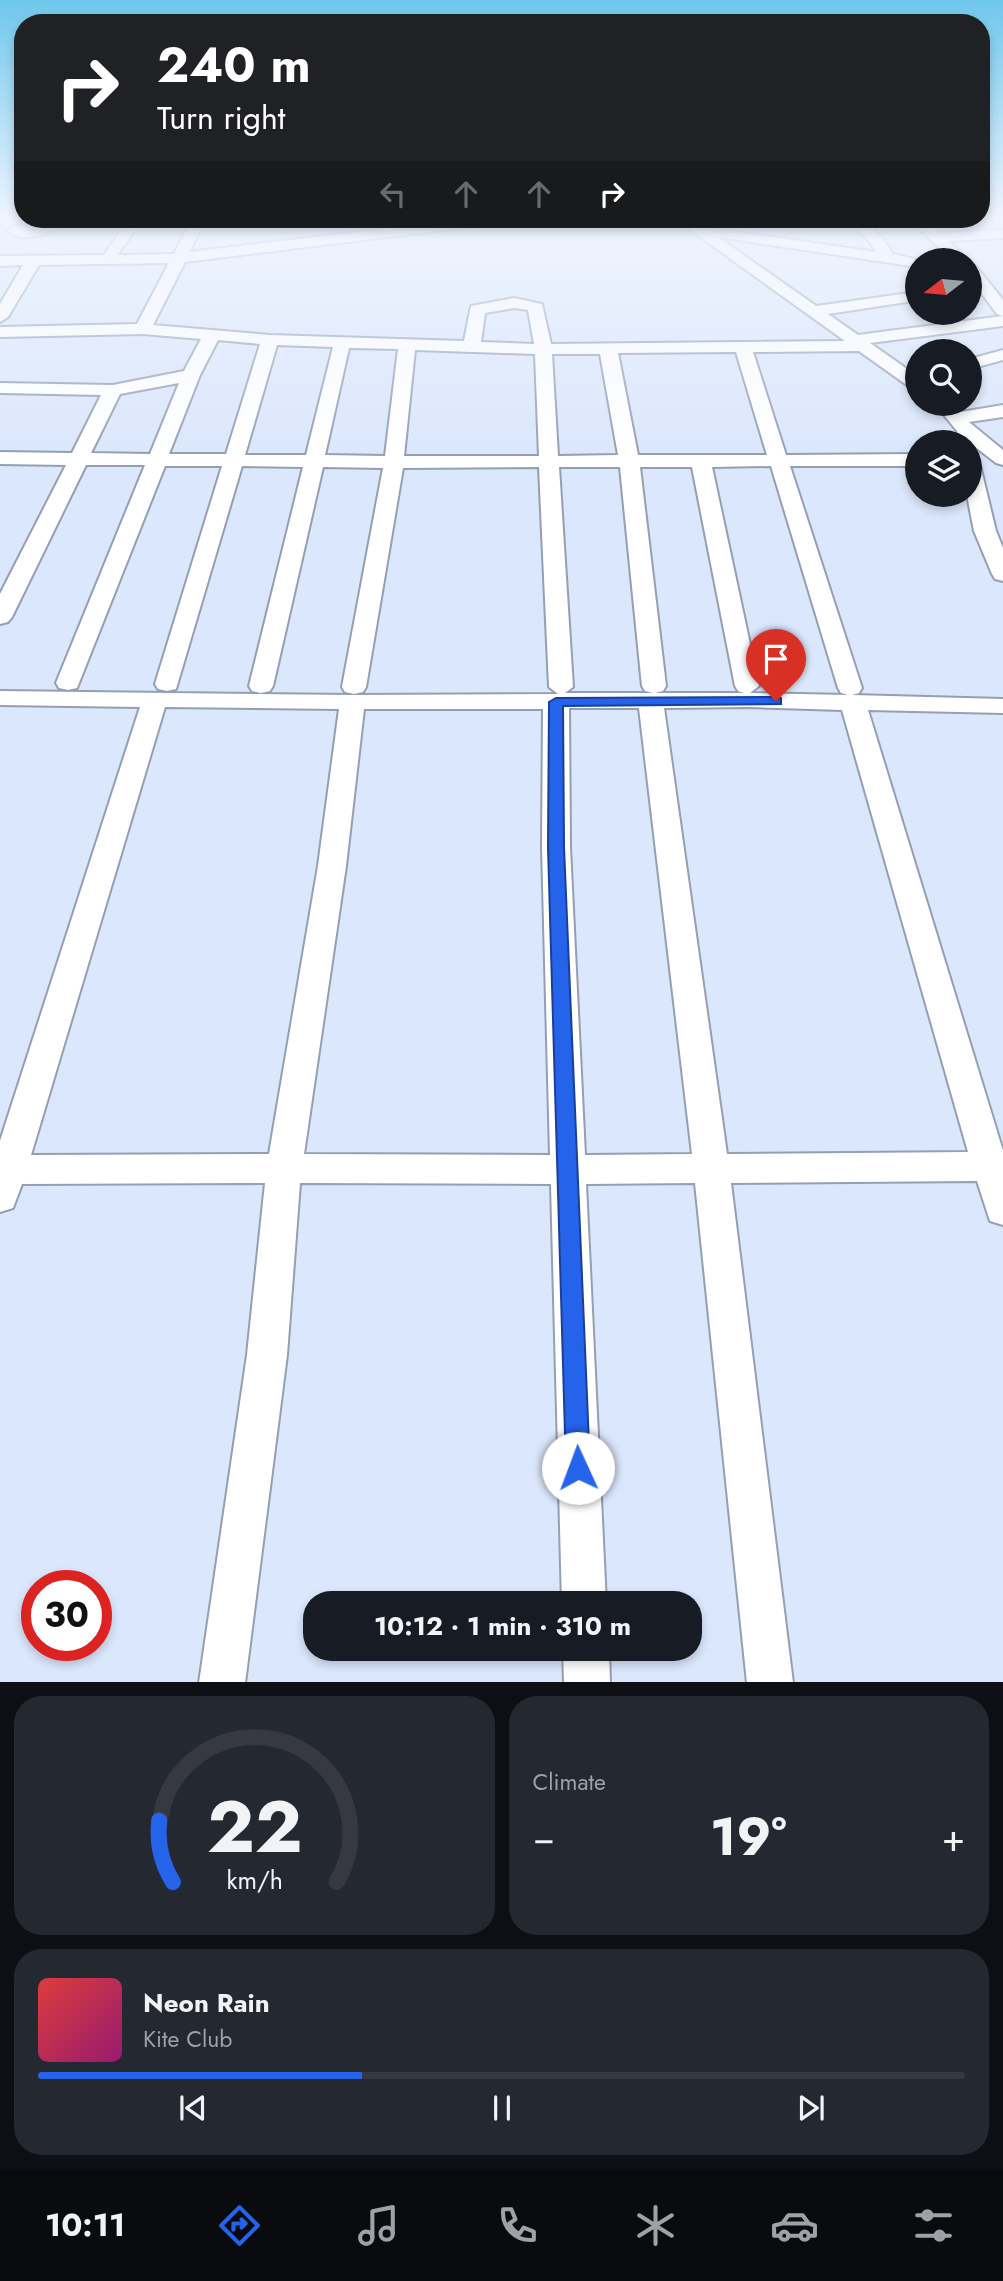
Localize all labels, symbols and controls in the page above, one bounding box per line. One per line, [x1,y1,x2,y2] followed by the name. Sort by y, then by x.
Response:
[157,30,311,100] text: 240 m
[42,42,133,133] icon: right
[157,95,286,141] text: Turn right
[374,175,412,213] icon: left
[447,175,485,213] icon: ahead
[520,175,558,213] icon: ahead
[593,175,631,213] icon: right
[905,248,982,326] north arrow
[905,248,982,507] map controls
[905,339,982,416] button: search
[905,430,982,507] button: layers
[746,629,806,701] pin
[757,640,795,678] icon: arrive
[541,1431,615,1505] position arrow
[21,1570,112,1661] speed limit sign: 30
[374,1607,631,1645] text: 10:12 · 1 min · 310 m
[533,1765,606,1799] text: Climate
[206,1774,302,1879] text: 22
[710,1799,787,1875] text: 19°
[533,1810,555,1865] text: −
[942,1810,965,1865] text: +
[226,1861,283,1897] text: km/h
[143,1984,270,2022] text: Neon Rain
[143,2022,232,2056] text: Kite Club
[174,2089,212,2127] icon: previous
[483,2089,521,2127] icon: pause
[792,2089,830,2127] icon: next
[215,2201,264,2250] icon: directions
[354,2201,403,2250] icon: music
[493,2201,542,2250] icon: phone
[631,2201,680,2250] icon: climate
[770,2201,819,2250] icon: car
[909,2201,958,2250] icon: filters
[45,2202,125,2248] text: 10:11

